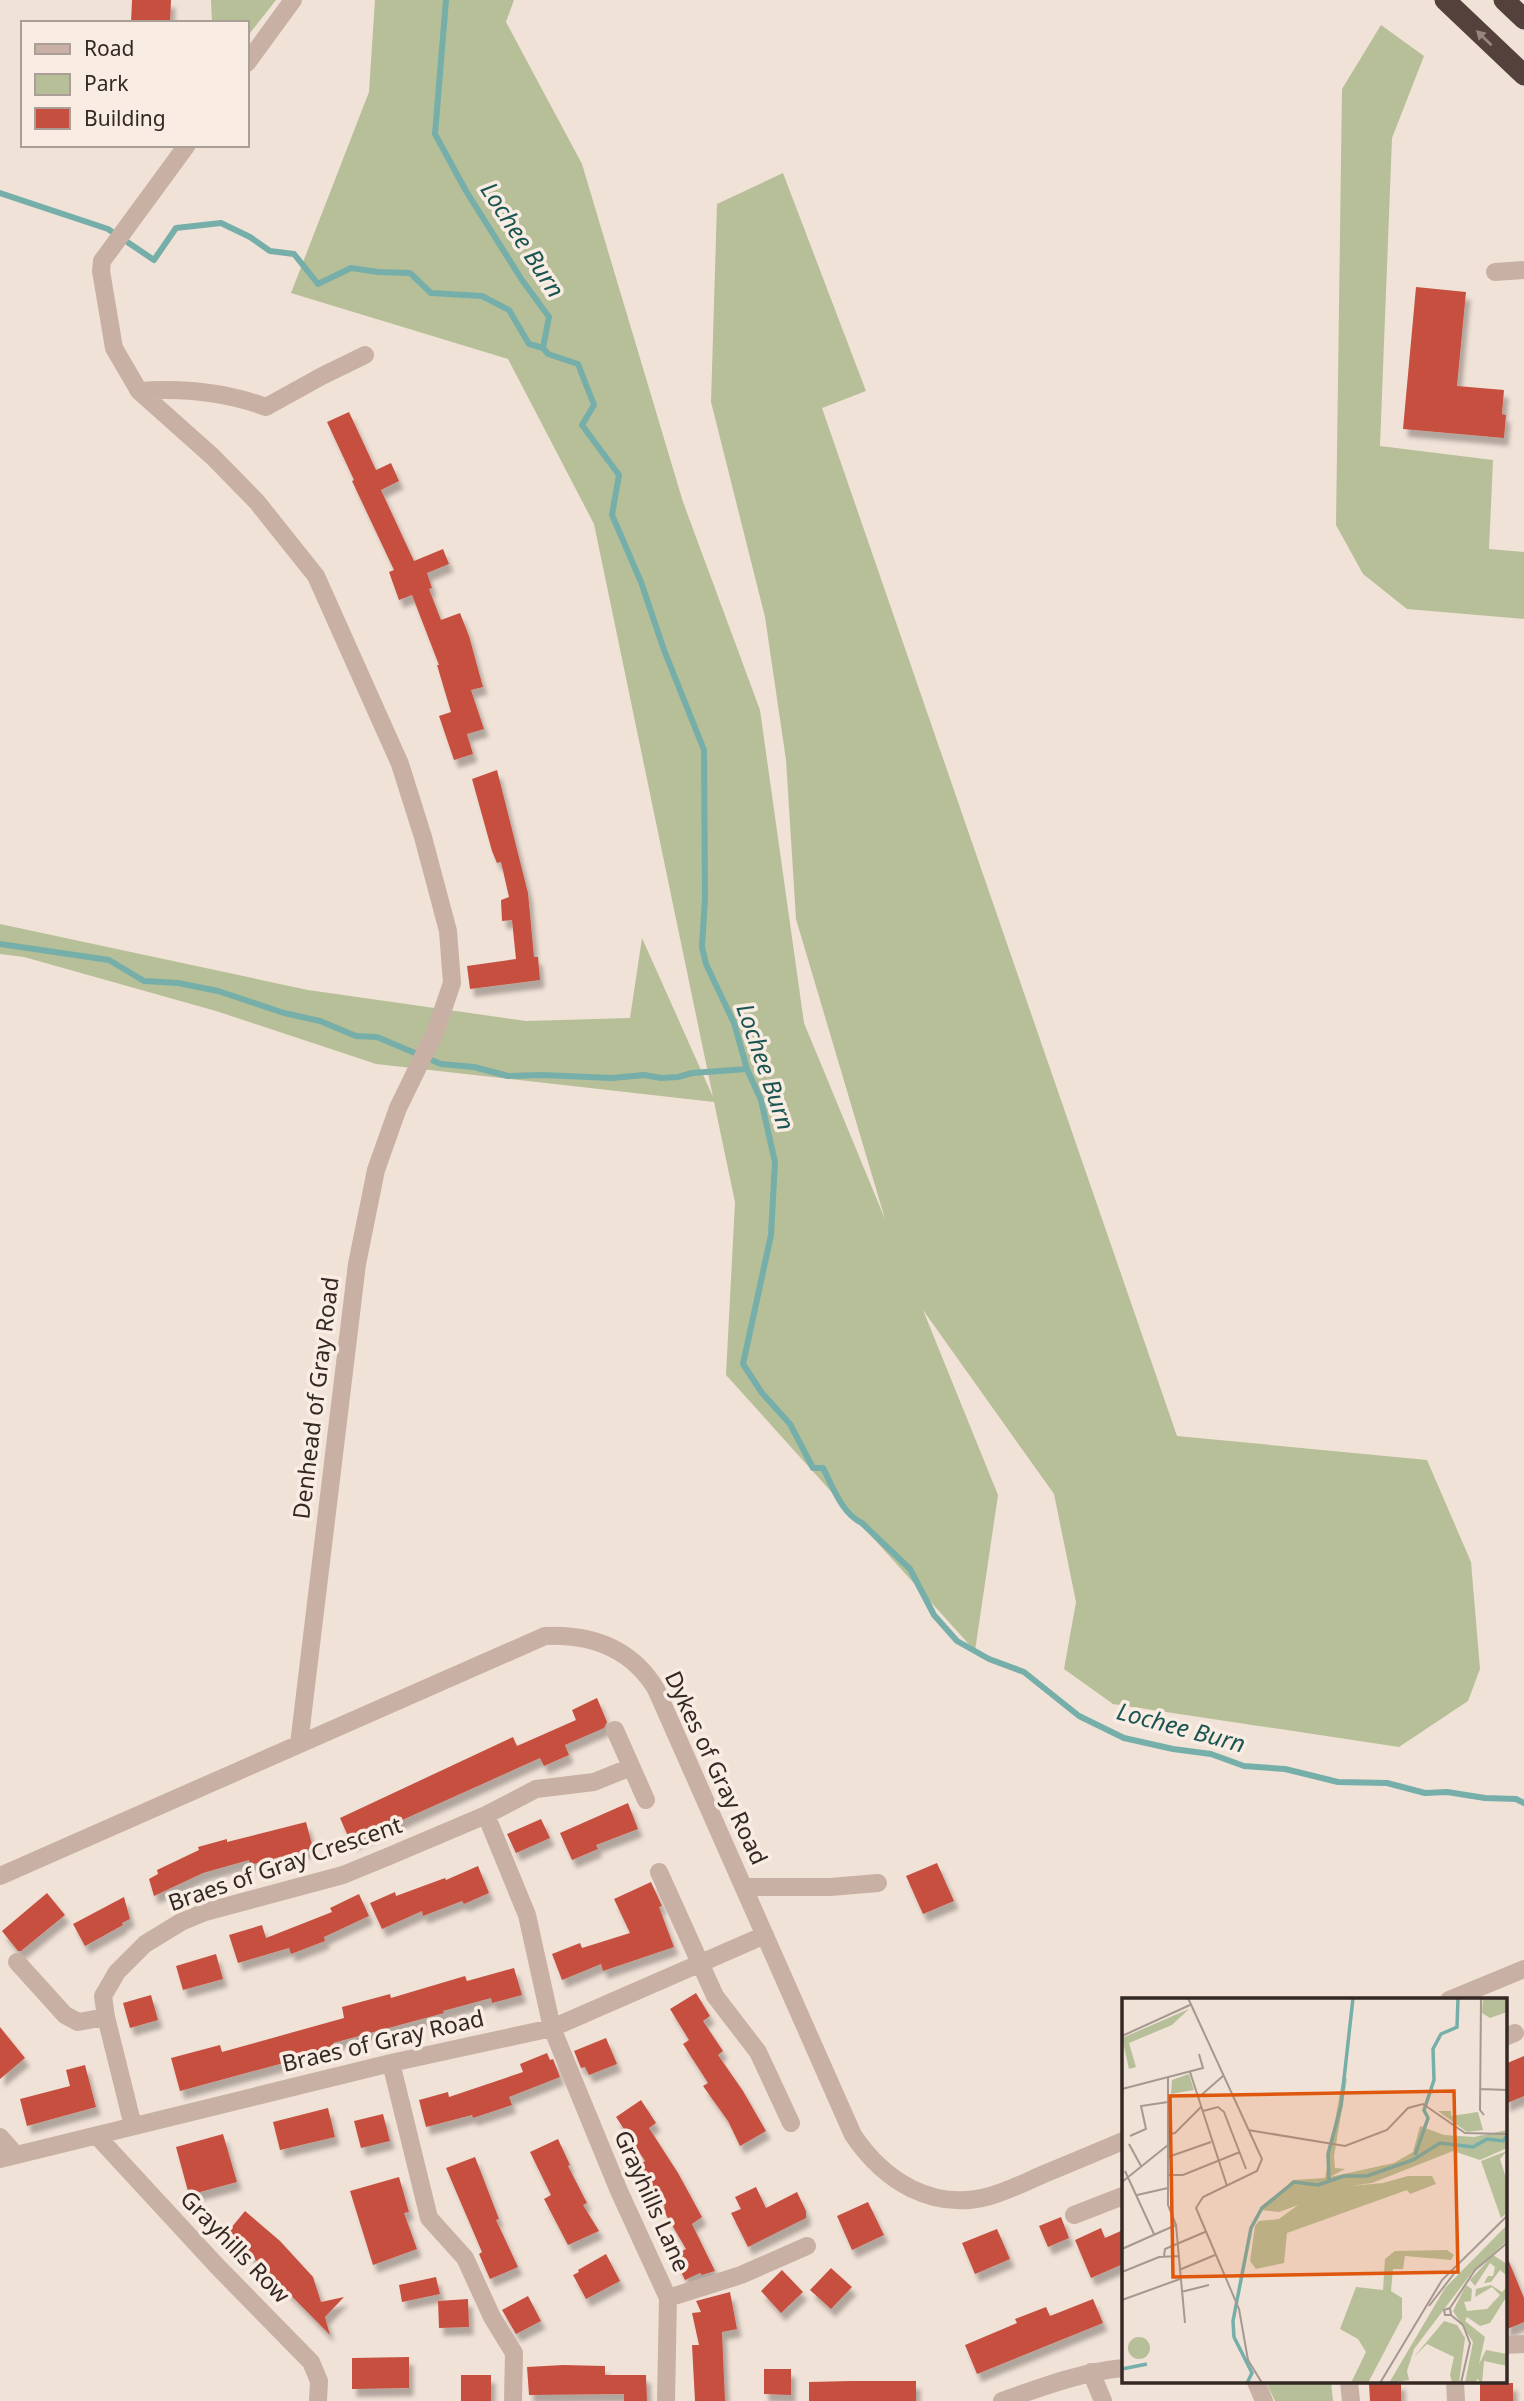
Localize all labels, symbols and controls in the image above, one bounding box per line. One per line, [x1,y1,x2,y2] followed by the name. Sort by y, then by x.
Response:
[21,21,248,147] legend
[1476,30,1493,46] one-way arrow
[84,34,134,62] text: Road
[84,69,129,97] text: Park
[84,104,166,132] text: Building
[474,175,573,303] water label: Lochee Burn
[729,999,803,1134] water label: Lochee Burn
[284,1275,346,1521] street label: Denhead of Gray Road
[658,1666,776,1870] street label: Dykes of Gray Road
[1114,1694,1249,1760] water label: Lochee Burn
[164,1808,406,1918] street label: Braes of Gray Crescent
[1122,1998,1506,2384] inset map
[279,2001,487,2079] street label: Braes of Gray Road
[607,2125,698,2276] street label: Grayhills Lane
[174,2183,298,2310] street label: Grayhills Row

